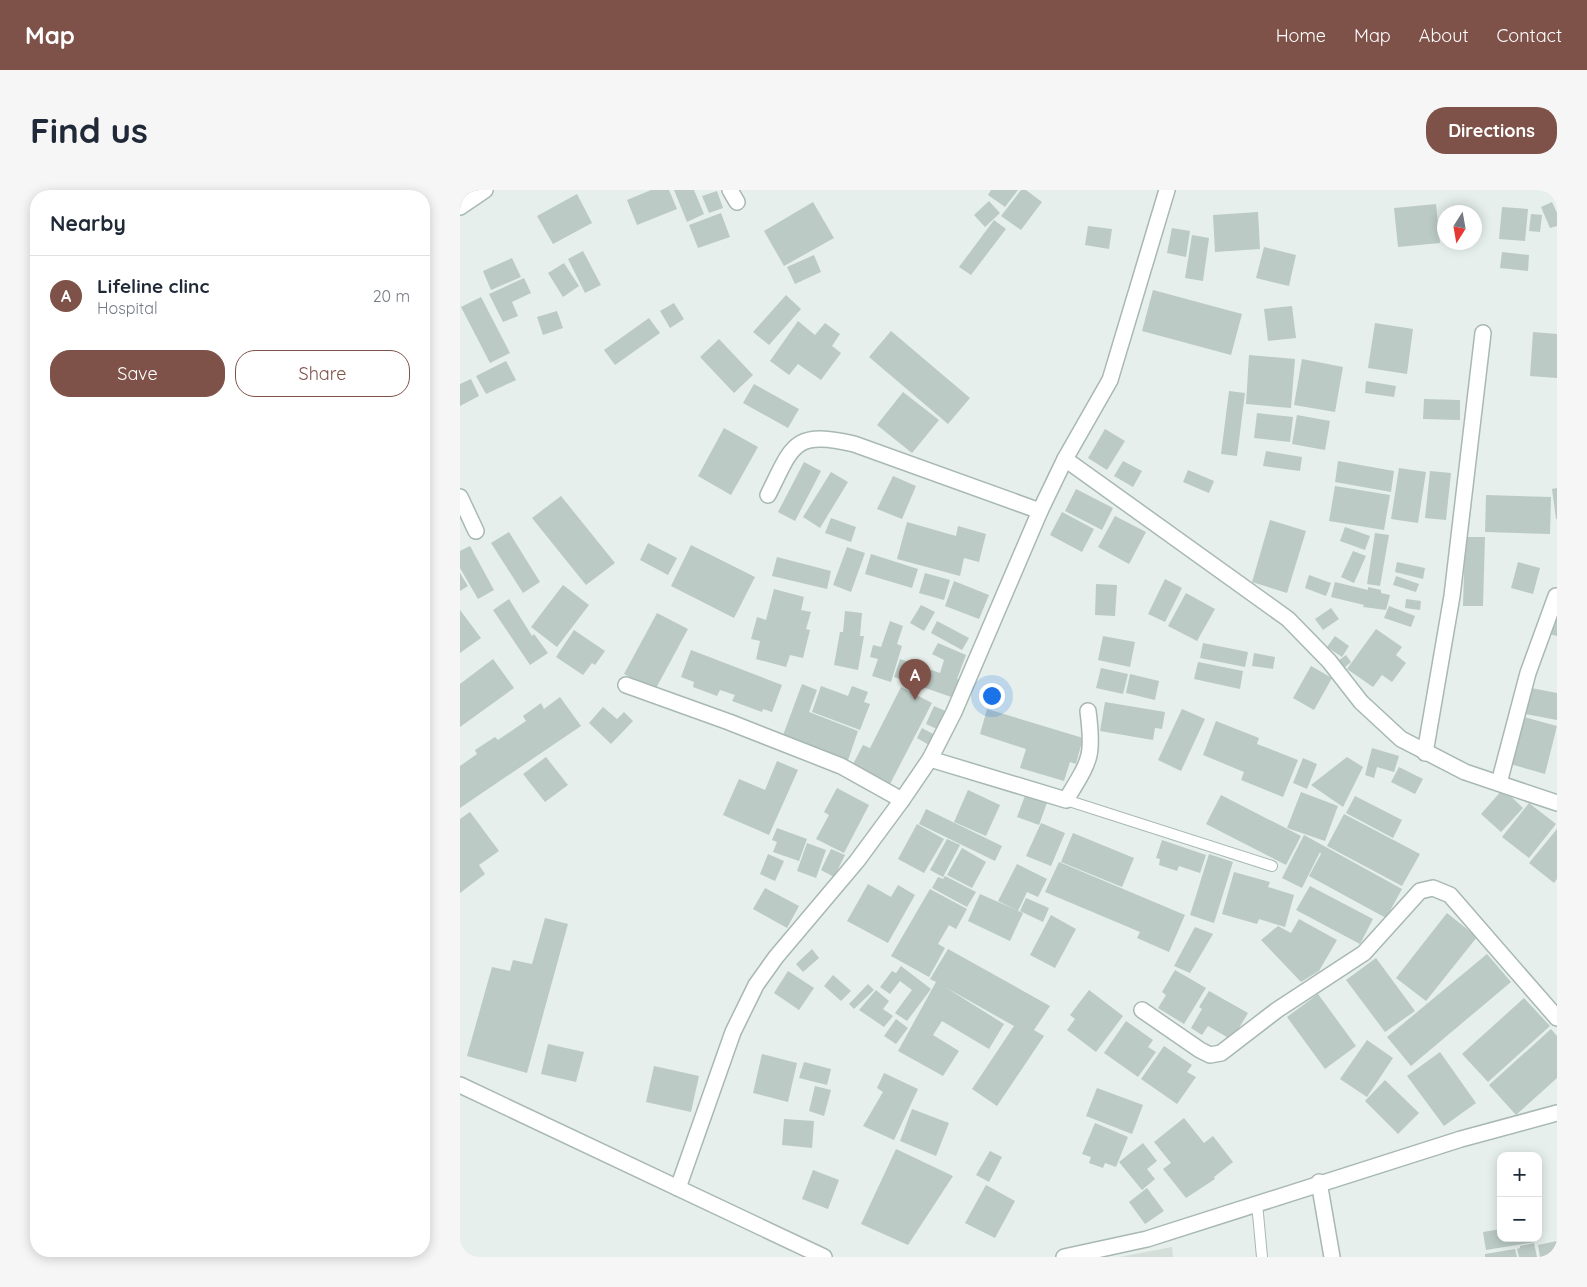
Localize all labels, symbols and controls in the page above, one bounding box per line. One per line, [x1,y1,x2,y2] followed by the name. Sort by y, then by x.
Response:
[25,20,75,50] text: Map
[1276,24,1326,47] text: Home
[1354,24,1391,47] text: Map
[1419,24,1469,47] text: About
[1497,24,1562,47] text: Contact
[1426,107,1557,154] button: Directions
[30,108,148,152] text: Find us
[1437,205,1482,250] north arrow
[50,210,126,236] text: Nearby
[97,274,209,298] text: Lifeline clinc
[61,286,71,306] text: A
[373,286,410,306] text: 20 m
[97,298,158,318] text: Hospital
[50,350,225,397] button: Save
[235,350,410,397] button: Share
[899,659,931,700] pin: A
[979,683,1005,709] your location
[1497,1152,1542,1242] map controls
[1497,1152,1542,1197] button: +
[1497,1197,1542,1242] button: −

